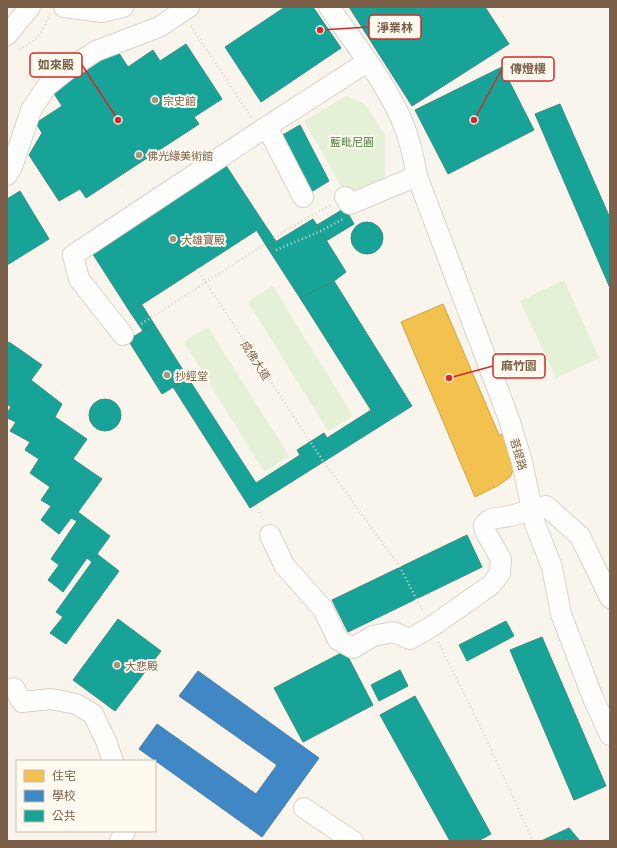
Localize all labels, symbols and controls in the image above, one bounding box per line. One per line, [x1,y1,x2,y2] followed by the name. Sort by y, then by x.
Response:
[369,15,421,39] callout: 淨業林
[377,20,413,34] text: 淨業林
[30,53,82,77] callout: 如來殿
[38,57,74,71] text: 如來殿
[502,57,554,81] callout: 傳燈樓
[510,61,546,75] text: 傳燈樓
[163,94,196,107] place label: 宗史館
[150,95,160,105] marker: 宗史館
[330,135,374,148] park label: 藍毗尼園
[147,149,213,162] place label: 佛光緣美術館
[134,150,144,160] marker: 佛光緣美術館
[181,233,225,246] place label: 大雄寶殿
[168,234,178,244] marker: 大雄寶殿
[239,338,273,382] street label: 成佛大道
[493,354,545,378] callout: 麻竹園
[501,358,537,372] text: 麻竹園
[175,369,208,382] place label: 抄經堂
[162,370,172,380] marker: 抄經堂
[508,436,530,472] street label: 菩提路
[125,659,158,672] place label: 大悲殿
[112,660,122,670] marker: 大悲殿
[16,760,156,832] legend
[52,768,76,782] text: 住宅
[52,788,76,802] text: 學校
[52,808,76,822] text: 公共

